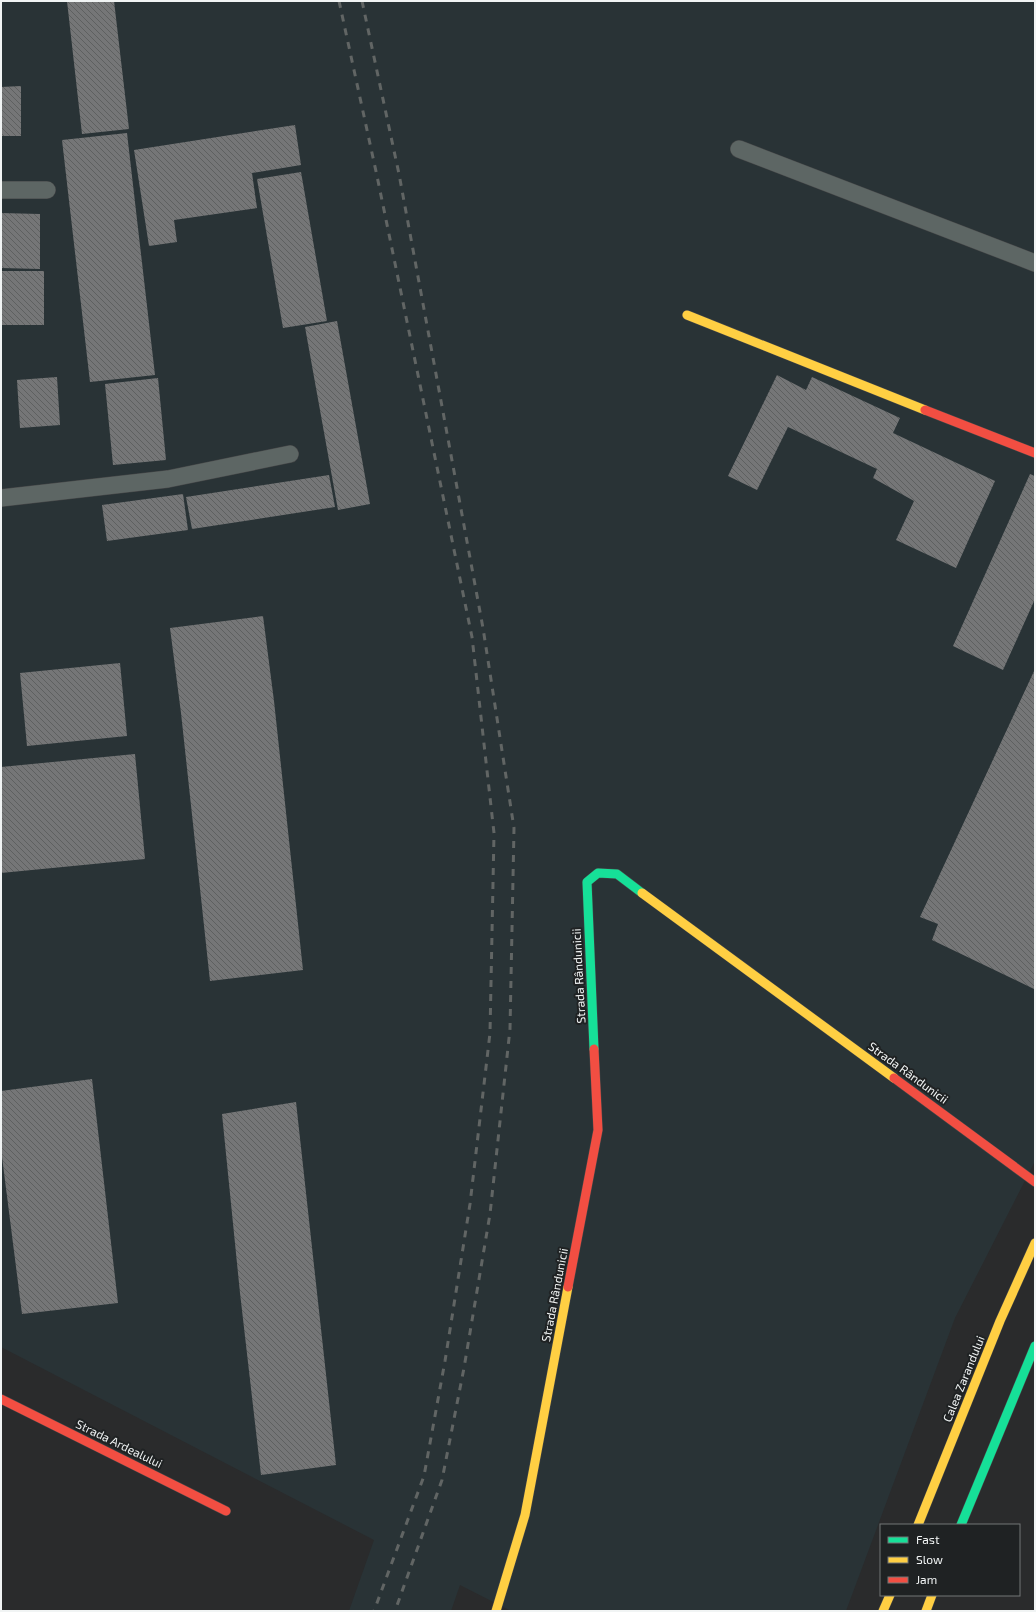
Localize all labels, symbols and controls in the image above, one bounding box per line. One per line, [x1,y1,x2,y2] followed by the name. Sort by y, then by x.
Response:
[569,928,587,1024] street label: Strada Rândunicii
[866,1039,951,1106] street label: Strada Rândunicii
[538,1247,570,1343] street label: Strada Rândunicii
[939,1334,987,1424] street label: Calea Zarandului
[74,1416,165,1470] street label: Strada Ardealului
[880,1524,1020,1596] legend
[916,1532,940,1546] text: Fast
[916,1552,943,1566] text: Slow
[916,1572,937,1586] text: Jam

